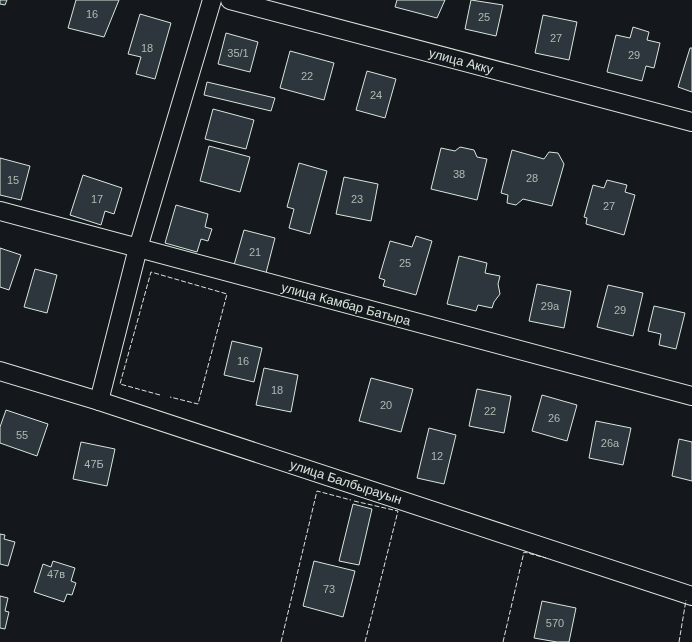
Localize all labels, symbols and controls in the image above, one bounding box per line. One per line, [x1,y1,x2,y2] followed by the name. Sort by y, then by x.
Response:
[86,8,98,20] house number: 16
[478,11,490,23] house number: 25
[550,32,562,44] house number: 27
[141,42,153,54] house number: 18
[427,45,495,77] street label: улица Акку
[227,47,249,59] house number: 35/1
[628,49,640,61] house number: 29
[301,70,313,82] house number: 22
[370,89,382,101] house number: 24
[453,168,465,180] house number: 38
[526,172,538,184] house number: 28
[7,174,19,186] house number: 15
[91,193,103,205] house number: 17
[351,193,363,205] house number: 23
[603,200,615,212] house number: 27
[249,246,261,258] house number: 21
[399,257,411,269] house number: 25
[280,279,413,329] street label: улица Камбар Батыра
[541,300,560,312] house number: 29а
[614,304,626,316] house number: 29
[237,355,249,367] house number: 16
[271,384,283,396] house number: 18
[380,399,392,411] house number: 20
[484,405,496,417] house number: 22
[548,412,560,424] house number: 26
[16,429,28,441] house number: 55
[601,437,620,449] house number: 26а
[431,450,443,462] house number: 12
[288,457,404,507] street label: улица Балбырауын
[84,458,104,470] house number: 47Б
[47,568,65,580] house number: 47в
[323,583,335,595] house number: 73
[546,617,564,629] house number: 570

